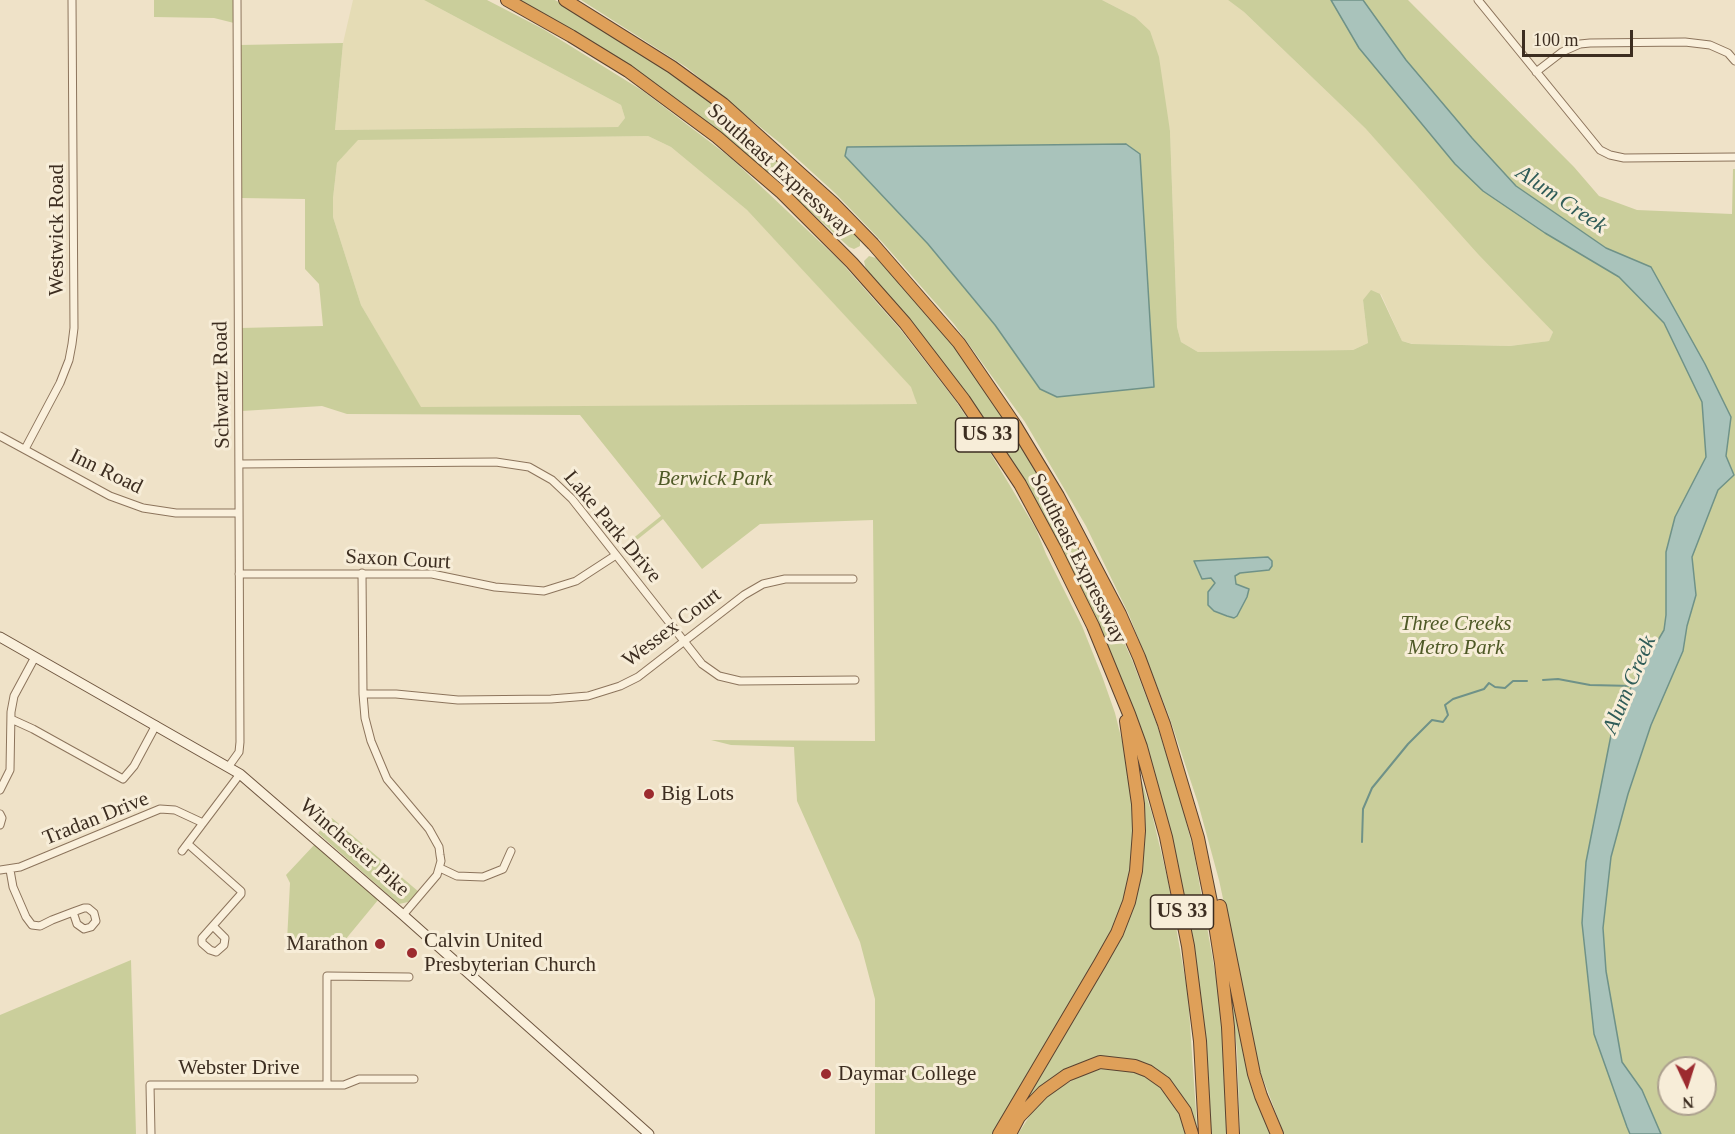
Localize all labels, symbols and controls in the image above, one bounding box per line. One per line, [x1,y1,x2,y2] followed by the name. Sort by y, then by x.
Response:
[1525,18,1636,56] scale bar
[1533,30,1579,50] text: 100 m
[702,99,858,243] street label: Southeast Expressway
[1511,160,1611,240] water label: Alum Creek
[44,164,70,296] street label: Westwick Road
[208,321,236,449] street label: Schwartz Road
[956,418,1018,452] road number: US 33
[66,444,146,500] street label: Inn Road
[558,466,666,588] street label: Lake Park Drive
[658,466,772,492] park label: Berwick Park
[1024,469,1132,649] street label: Southeast Expressway
[345,545,451,575] street label: Saxon Court
[618,583,726,673] street label: Wessex Court
[1401,611,1511,661] park label: Three Creeks Metro Park
[1598,632,1662,738] water label: Alum Creek
[661,781,734,807] place label: Big Lots
[39,786,153,852] street label: Tradan Drive
[642,787,656,801] marker: Big Lots
[294,793,414,903] street label: Winchester Pike
[1150,895,1214,929] road number: US 33
[424,928,596,978] place label: Calvin United Presbyterian Church
[286,931,368,957] place label: Marathon
[373,937,387,951] marker: Marathon
[405,946,419,960] marker: Calvin United Presbyterian Church
[178,1055,300,1081] street label: Webster Drive
[1657,1056,1717,1116] north arrow
[838,1061,976,1087] place label: Daymar College
[819,1067,833,1081] marker: Daymar College
[1682,1094,1695,1111] text: N

